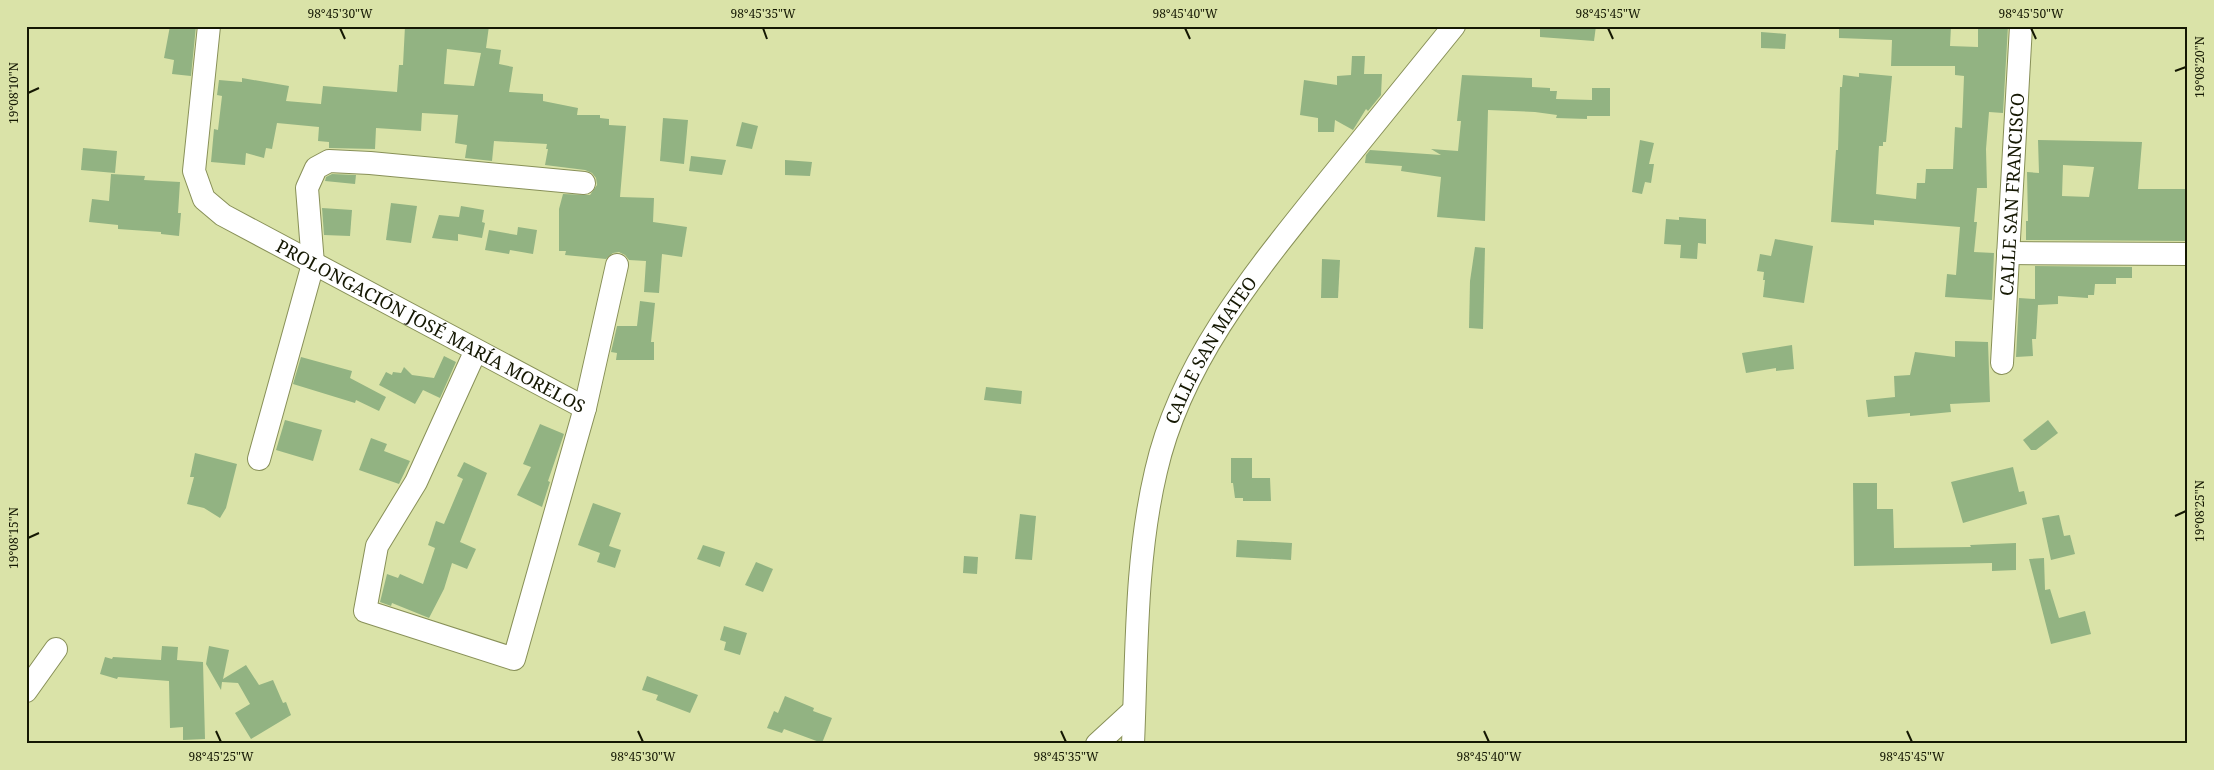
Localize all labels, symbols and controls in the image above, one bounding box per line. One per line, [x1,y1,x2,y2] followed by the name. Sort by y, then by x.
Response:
[307,5,373,22] text: 98°45'30"W
[730,5,796,22] text: 98°45'35"W
[1152,5,1218,22] text: 98°45'40"W
[1575,5,1641,22] text: 98°45'45"W
[1998,5,2064,22] text: 98°45'50"W
[2191,36,2208,98] text: 19°08'20"N
[5,62,22,124] text: 19°08'10"N
[1994,92,2029,297] street label: CALLE SAN FRANCISCO
[272,234,590,418] street label: PROLONGACIÓN JOSÉ MARÍA MORELOS
[1159,271,1262,427] street label: CALLE SAN MATEO
[2191,480,2208,542] text: 19°08'25"N
[5,507,22,569] text: 19°08'15"N
[188,748,254,765] text: 98°45'25"W
[610,748,676,765] text: 98°45'30"W
[1033,748,1099,765] text: 98°45'35"W
[1456,748,1522,765] text: 98°45'40"W
[1879,748,1945,765] text: 98°45'45"W

